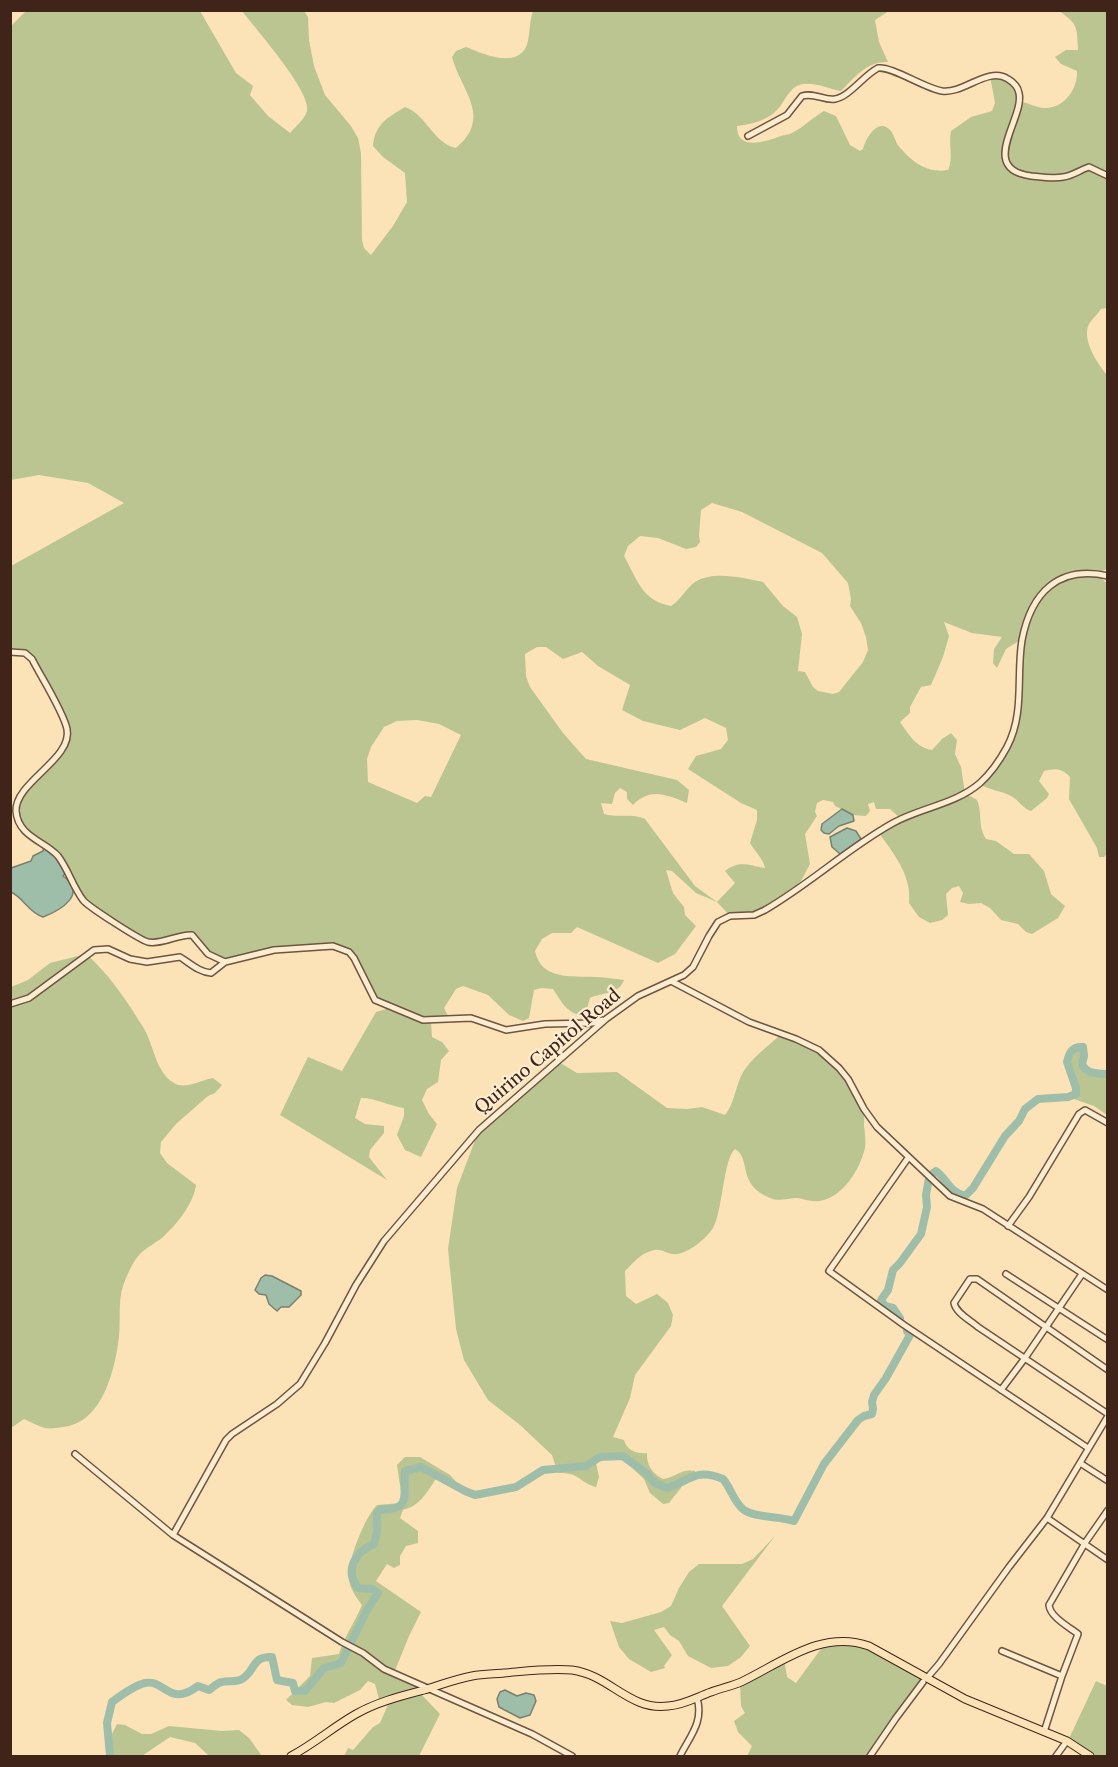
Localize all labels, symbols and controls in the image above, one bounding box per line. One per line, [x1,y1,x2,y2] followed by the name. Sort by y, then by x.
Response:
[471,985,625,1119] street label: Quirino Capitol Road

